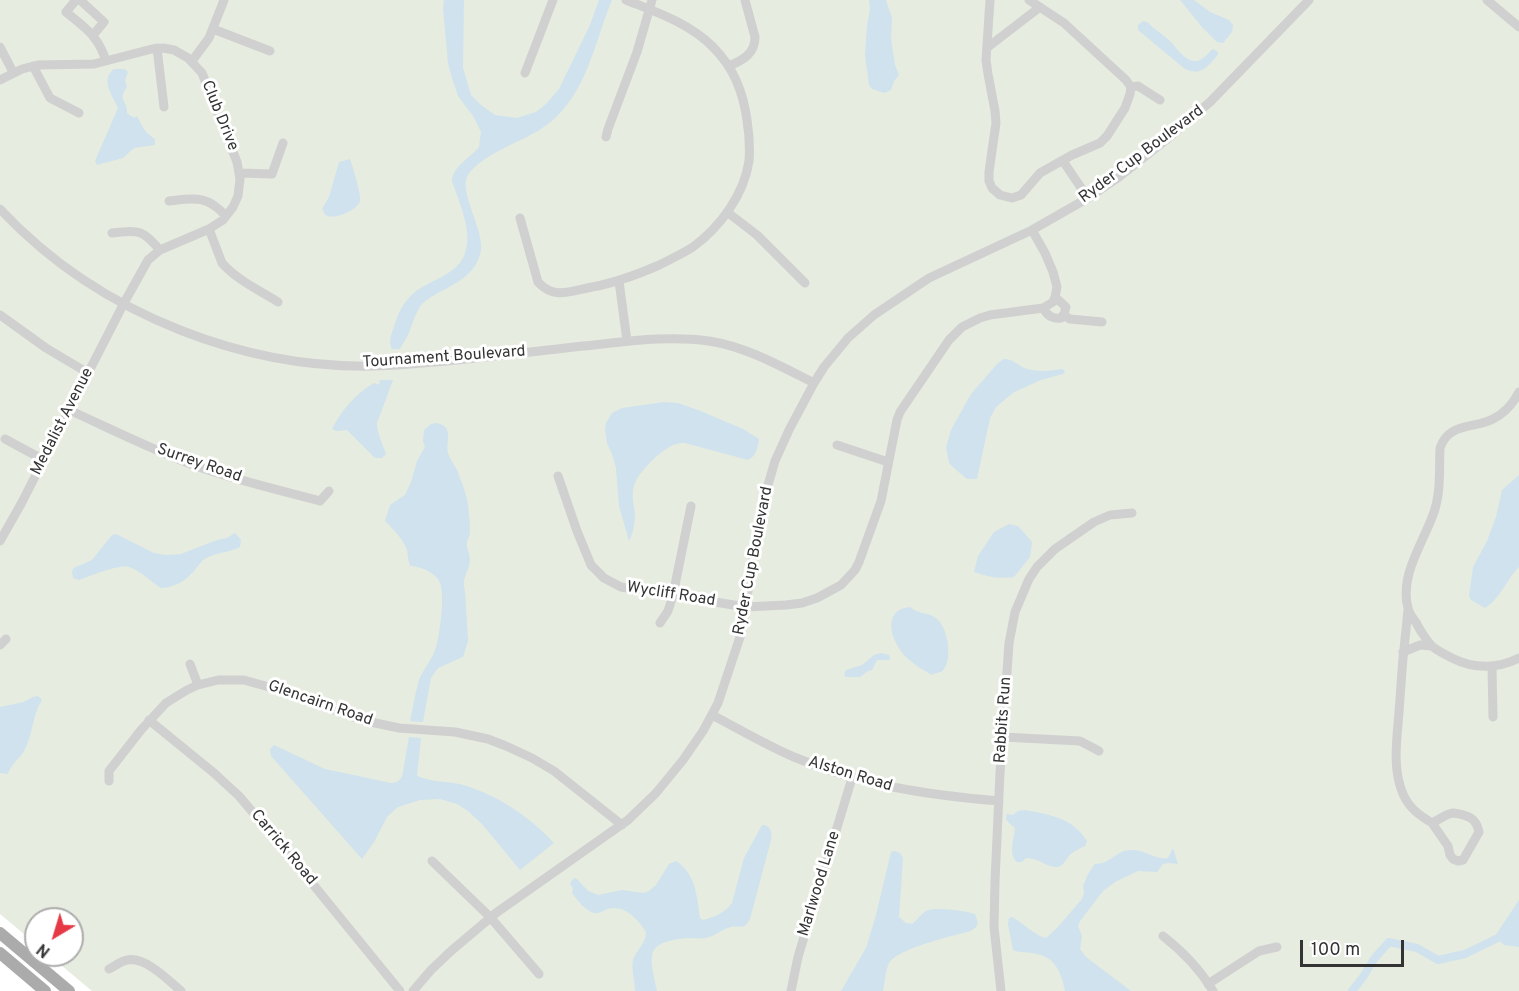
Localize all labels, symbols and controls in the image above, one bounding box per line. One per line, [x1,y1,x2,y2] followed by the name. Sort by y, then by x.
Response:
[196,78,242,154] street label: Club Drive
[1076,102,1208,208] street label: Ryder Cup Boulevard
[362,343,526,373] street label: Tournament Boulevard
[28,365,98,479] street label: Medalist Avenue
[154,441,244,487] street label: Surrey Road
[730,485,778,637] street label: Ryder Cup Boulevard
[625,579,717,611] street label: Wycliff Road
[991,676,1017,764] street label: Rabbits Run
[265,677,375,731] street label: Glencairn Road
[806,753,894,797] street label: Alston Road
[246,806,320,890] street label: Carrick Road
[795,829,845,939] street label: Marlwood Lane
[24,907,84,967] north arrow
[1303,928,1406,966] scale bar
[33,938,55,961] text: N
[1311,939,1360,962] text: 100 m

